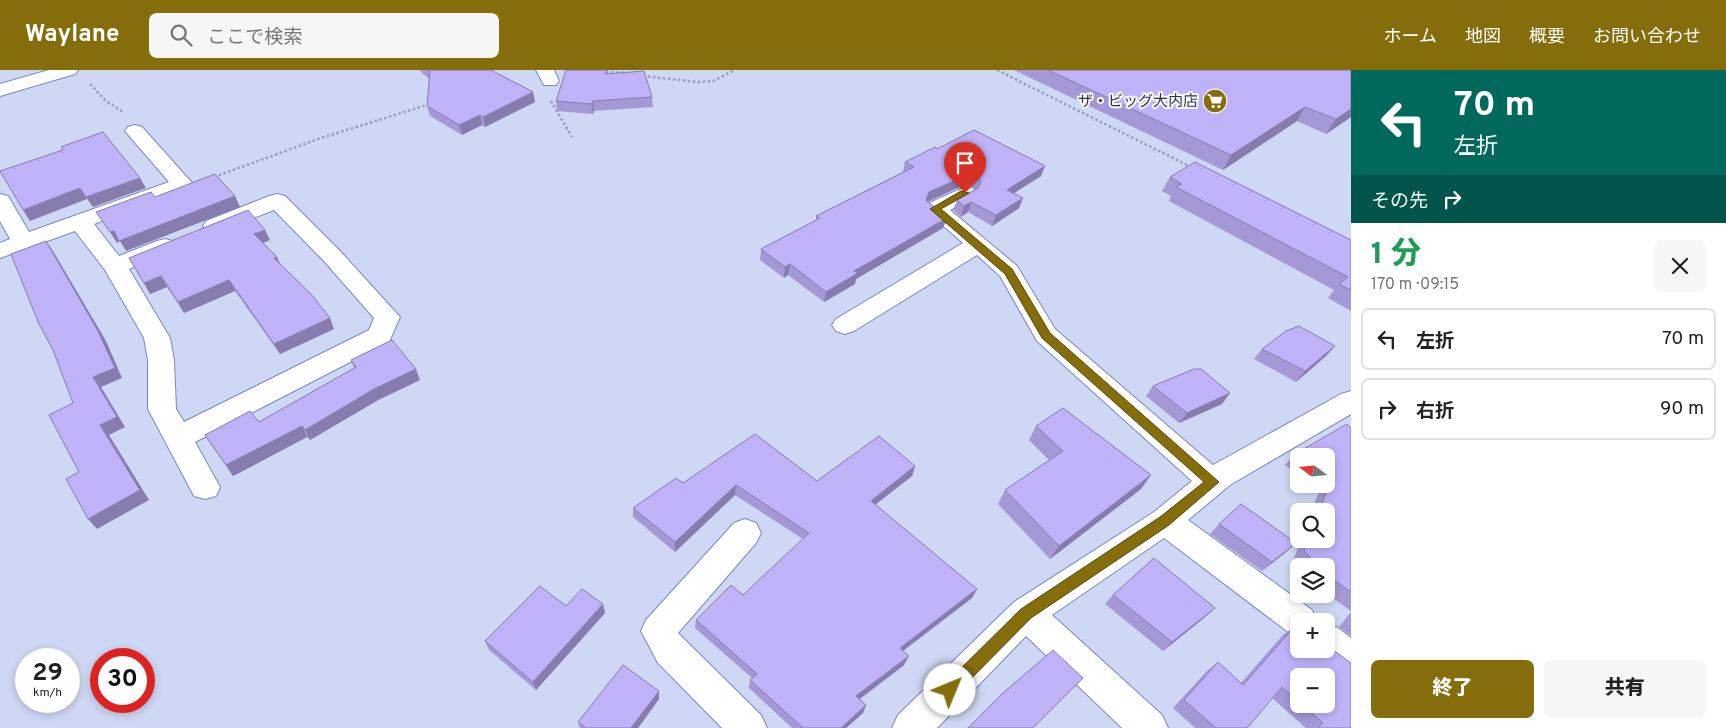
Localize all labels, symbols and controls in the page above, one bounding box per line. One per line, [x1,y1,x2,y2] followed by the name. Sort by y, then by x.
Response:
[149,13,499,58] search box
[25,20,119,50] text: Waylane
[167,21,195,49] icon: search
[207,26,302,50] text: ここで検索
[1384,26,1437,49] text: ホーム
[1465,26,1501,49] text: 地図
[1529,26,1565,49] text: 概要
[1593,26,1701,49] text: お問い合わせ
[1454,84,1535,128] text: 70 m
[1202,88,1228,114] supermarket icon: ザ・ビッグ大内店
[1371,90,1436,155] icon: left
[1078,93,1198,112] place label: ザ・ビッグ大内店
[1454,134,1498,161] text: 左折
[944,142,986,193] pin
[951,149,979,177] icon: arrive
[1438,185,1466,213] icon: right
[1371,190,1428,214] text: その先
[1371,237,1421,274] text: 1 分
[1654,240,1706,292] button: close
[1371,275,1459,295] text: 170 m · 09:15
[1373,325,1401,353] icon: left
[1662,327,1704,351] text: 70 m
[1416,330,1454,354] text: 左折
[1373,395,1401,423] icon: right
[1660,397,1704,421] text: 90 m
[1416,400,1454,424] text: 右折
[1290,448,1335,492] north arrow
[1290,448,1335,713] map controls
[1290,503,1335,548] button: search
[1290,558,1335,603] button: layers
[1290,613,1335,658] button: +
[90,648,155,713] speed limit sign: 30
[32,658,63,690] text: 29
[1371,660,1534,718] button: 終了
[1544,660,1706,718] button: 共有
[923,663,975,715] position arrow
[1290,668,1335,713] button: −
[33,685,62,701] text: km/h

